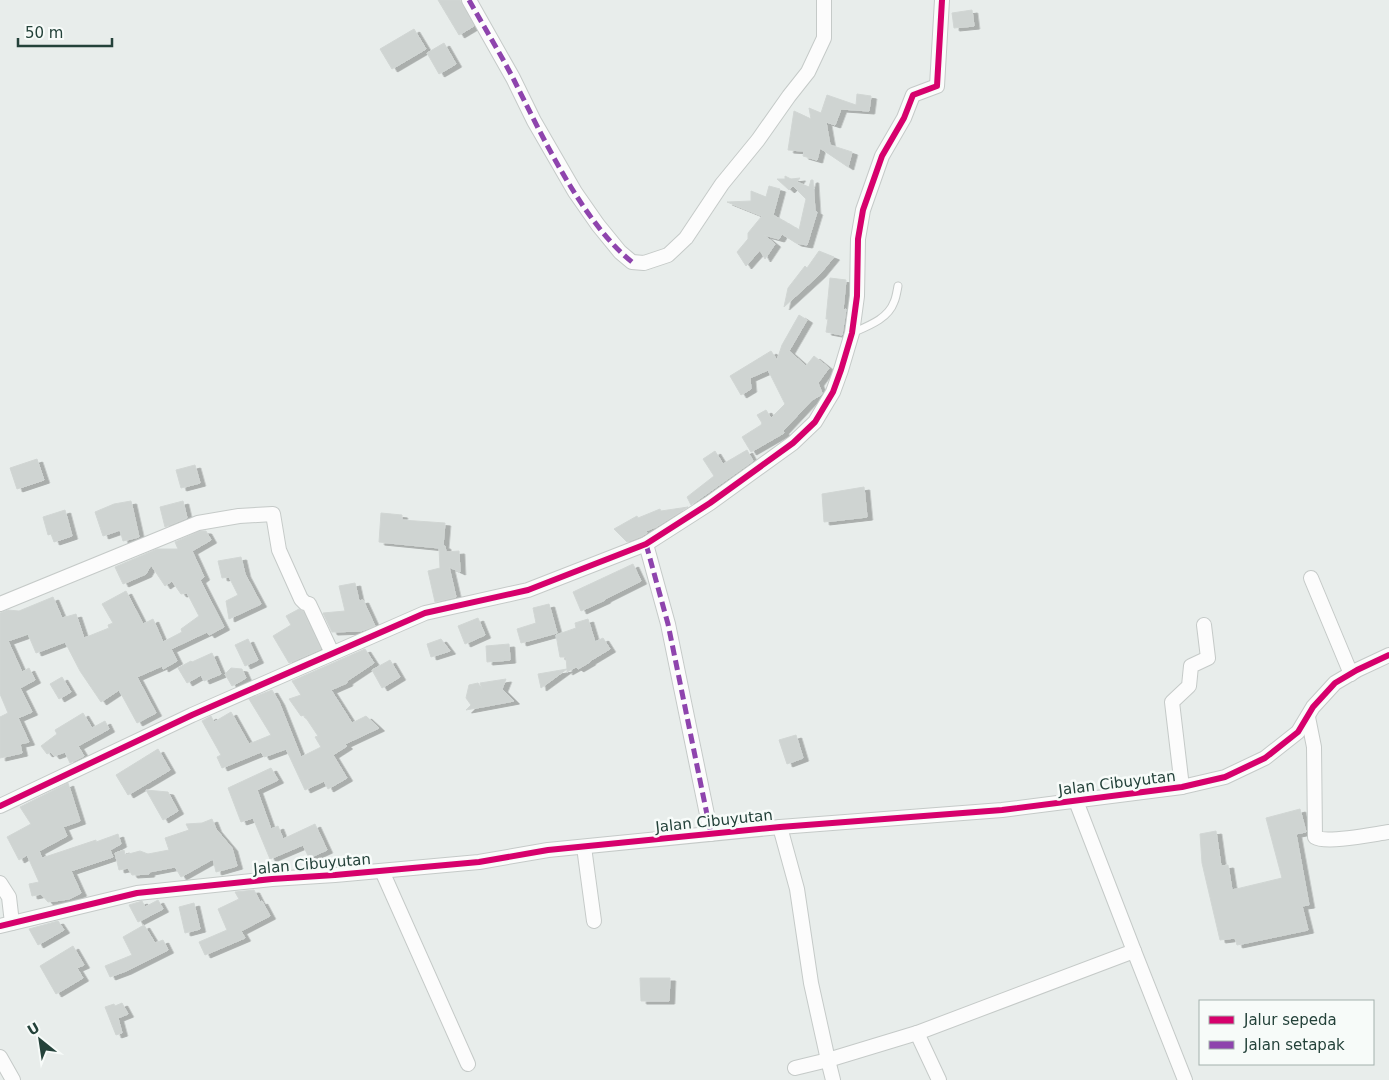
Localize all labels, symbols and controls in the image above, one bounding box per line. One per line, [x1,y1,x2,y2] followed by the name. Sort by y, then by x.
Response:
[18,15,111,47] scale bar
[25,24,63,42] text: 50 m
[1056,767,1177,799] street label: Jalan Cibuyutan
[653,806,774,836] street label: Jalan Cibuyutan
[251,850,372,878] street label: Jalan Cibuyutan
[1199,1000,1374,1065] legend
[1243,1011,1337,1029] text: Jalur sepeda
[15,1015,65,1065] north arrow
[25,1019,42,1039] text: U
[1243,1036,1345,1054] text: Jalan setapak

